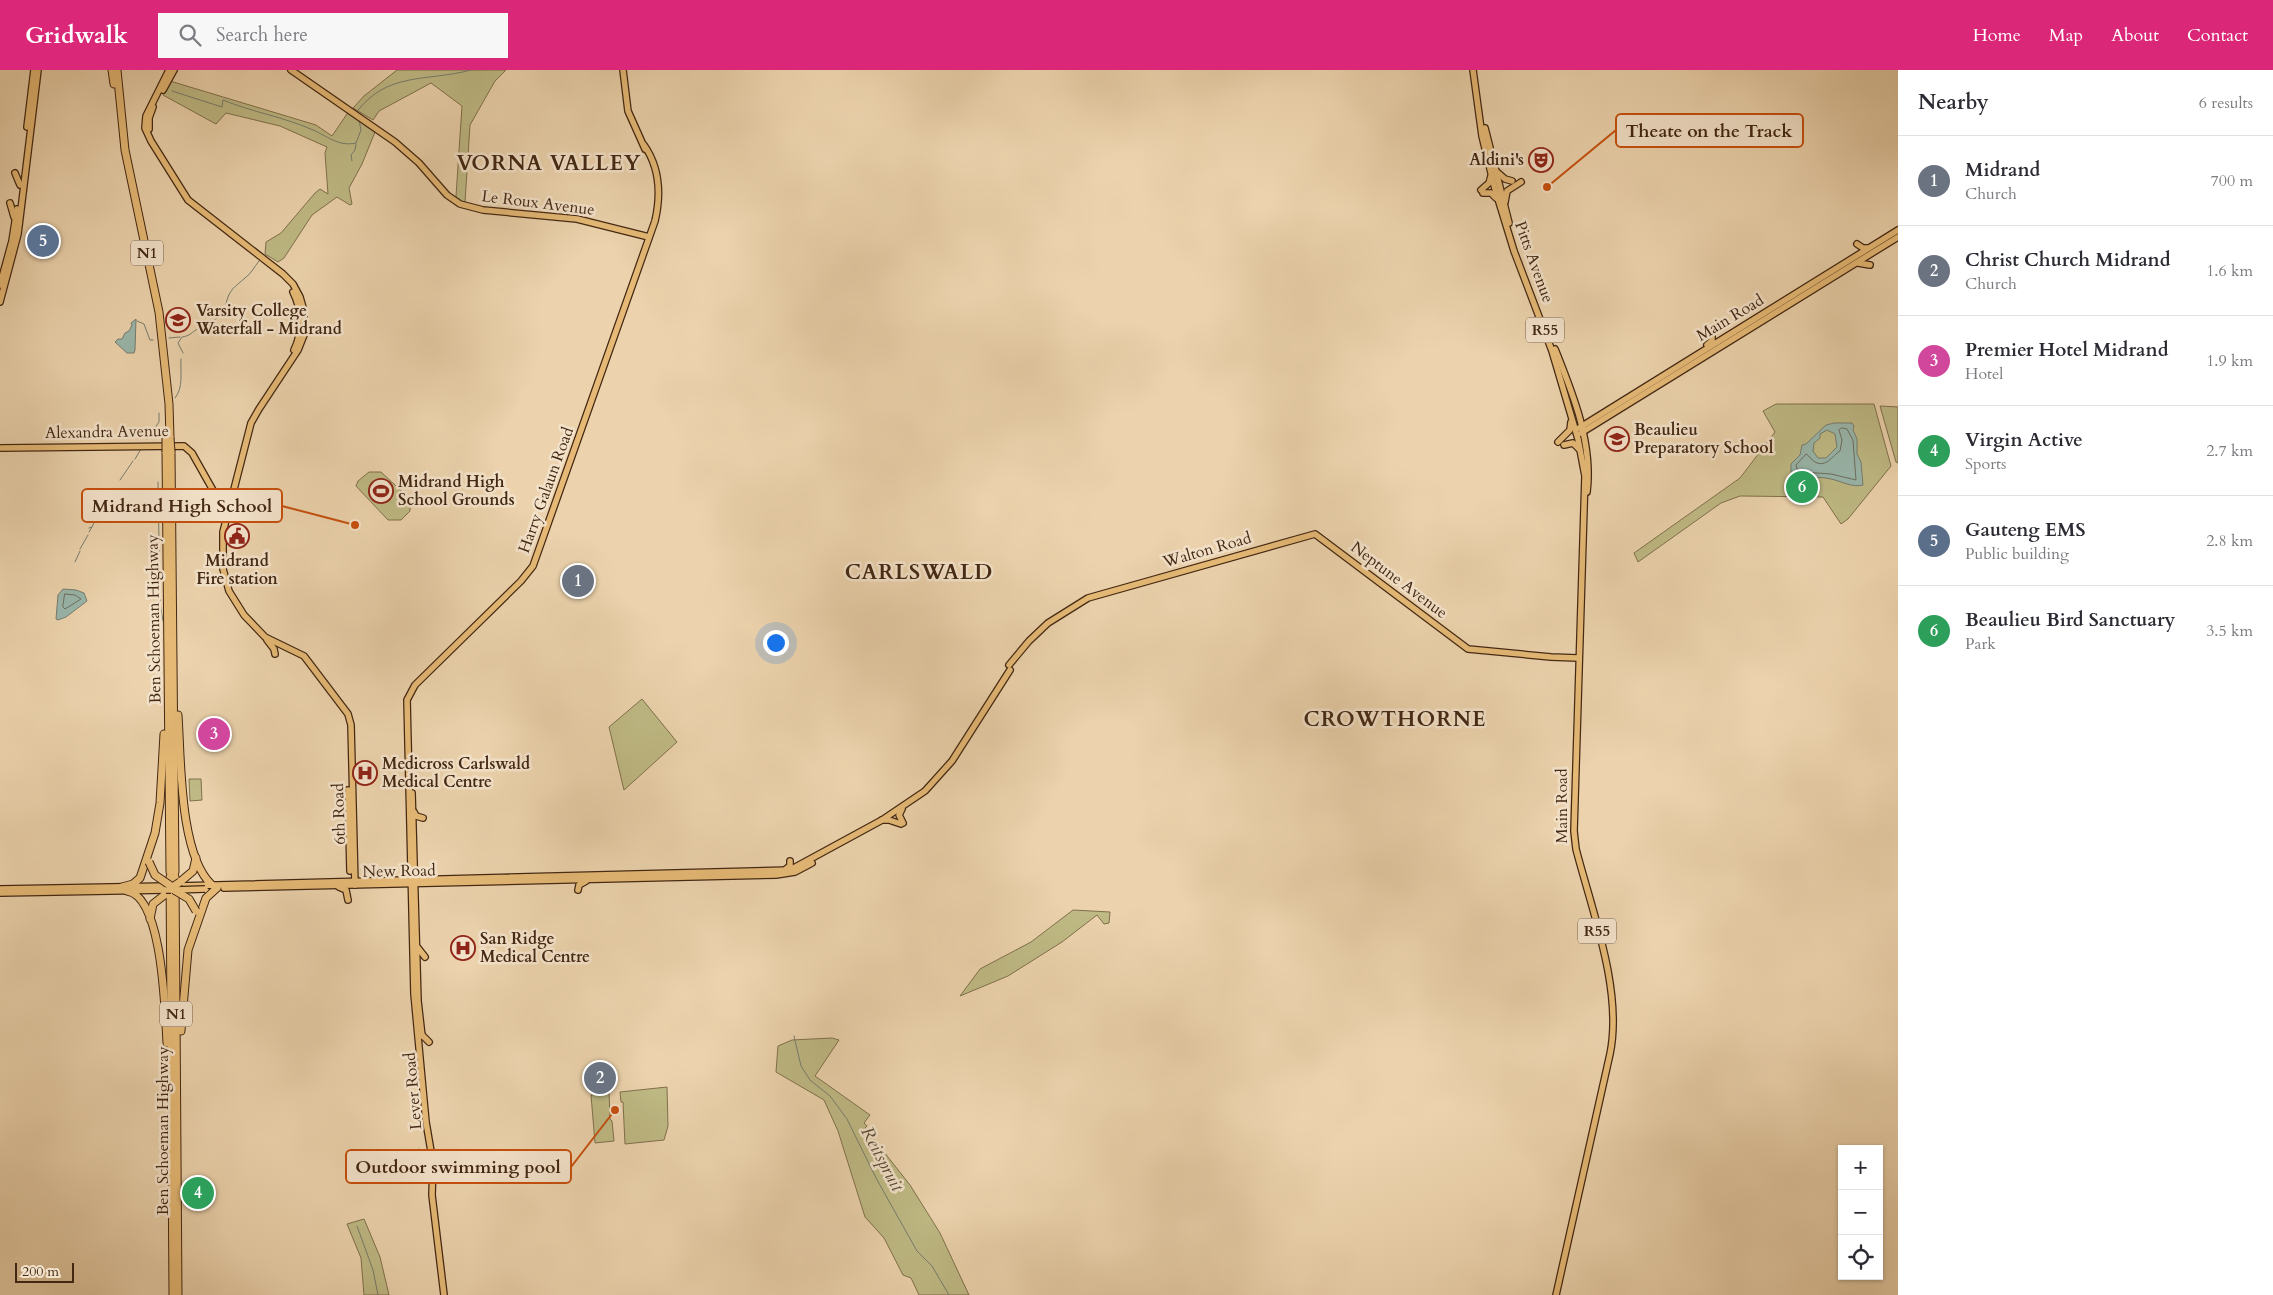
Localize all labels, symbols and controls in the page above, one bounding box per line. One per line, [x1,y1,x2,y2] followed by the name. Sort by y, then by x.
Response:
[158,13,508,58] search box
[25,19,128,52] text: Gridwalk
[176,21,204,49] icon: search
[216,22,308,48] text: Search here
[1973,23,2021,48] text: Home
[2049,23,2083,48] text: Map
[2111,23,2159,48] text: About
[2187,23,2248,48] text: Contact
[1918,88,1989,117] text: Nearby
[2199,92,2253,114] text: 6 results
[1616,114,1803,147] callout: Theate on the Track
[1625,119,1793,144] text: Theate on the Track
[1528,147,1554,173] theatre icon: Aldini's
[456,149,642,178] district label: VORNA VALLEY
[1469,149,1524,171] place label: Aldini's
[1965,157,2040,183] text: Midrand
[1930,170,1938,192] text: 1
[2211,170,2253,192] text: 700 m
[1965,183,2017,205] text: Church
[480,185,596,221] street label: Le Roux Avenue
[1509,218,1559,306] street label: Pitts Avenue
[27,222,59,260] pin: 5
[131,240,163,266] road number: N1
[1965,247,2171,273] text: Christ Church Midrand
[1930,260,1938,282] text: 2
[2206,260,2253,282] text: 1.6 km
[1965,273,2017,295] text: Church
[1692,289,1768,347] street label: Main Road
[195,300,342,340] place label: Varsity College Waterfall - Midrand
[165,307,191,333] school or university icon: Varsity College Waterfall - Midrand
[1526,318,1564,342] road number: R55
[1965,337,2169,363] text: Premier Hotel Midrand
[1930,350,1938,372] text: 3
[2206,350,2253,372] text: 1.9 km
[1965,363,2003,385] text: Hotel
[1634,419,1774,459] place label: Beaulieu Preparatory School
[45,420,169,444] street label: Alexandra Avenue
[513,423,579,556] street label: Harry Galaun Road
[1604,426,1630,452] school or university icon: Beaulieu Preparatory School
[1965,427,2083,453] text: Virgin Active
[1930,440,1938,462] text: 4
[2206,440,2253,462] text: 2.7 km
[1965,453,2006,475] text: Sports
[1786,468,1818,506] pin: 6
[398,471,515,511] place label: Midrand High School Grounds
[368,478,394,504] sports icon: Midrand High School Grounds
[82,489,282,522] callout: Midrand High School
[92,494,272,519] text: Midrand High School
[1965,517,2085,543] text: Gauteng EMS
[224,523,250,549] public building icon: Midrand Fire station
[1159,527,1254,573] street label: Walton Road
[1930,530,1938,552] text: 5
[2206,530,2253,552] text: 2.8 km
[142,534,166,704] street label: Ben Schoeman Highway
[1346,536,1452,624] street label: Neptune Avenue
[1965,543,2069,565] text: Public building
[196,550,278,590] place label: Midrand Fire station
[845,558,993,587] district label: CARLSWALD
[562,562,594,600] pin: 1
[1965,607,2175,633] text: Beaulieu Bird Sanctuary
[1930,620,1938,642] text: 6
[2206,620,2253,642] text: 3.5 km
[763,630,789,656] your location
[1965,633,1996,655] text: Park
[1304,705,1486,734] district label: CROWTHORNE
[198,715,230,753] pin: 3
[382,753,530,793] place label: Medicross Carlswald Medical Centre
[352,760,378,786] hospital icon: Medicross Carlswald Medical Centre
[1551,768,1573,844] street label: Main Road
[327,782,351,845] street label: 6th Road
[362,859,436,883] street label: New Road
[1578,918,1616,944] road number: R55
[480,928,590,968] place label: San Ridge Medical Centre
[450,935,476,961] hospital icon: San Ridge Medical Centre
[160,1002,192,1026] road number: N1
[152,1046,174,1216] street label: Ben Schoeman Highway
[399,1051,427,1131] street label: Lever Road
[584,1059,616,1097] pin: 2
[855,1122,910,1197] water label: Reitspruit
[1838,1145,1883,1280] map controls
[1838,1145,1883,1190] button: +
[346,1150,571,1183] callout: Outdoor swimming pool
[355,1155,561,1180] text: Outdoor swimming pool
[182,1174,214,1212] pin: 4
[1838,1190,1883,1235] button: −
[1838,1235,1883,1280] button: locate
[15,1260,74,1283] scale bar
[22,1262,59,1281] text: 200 m

